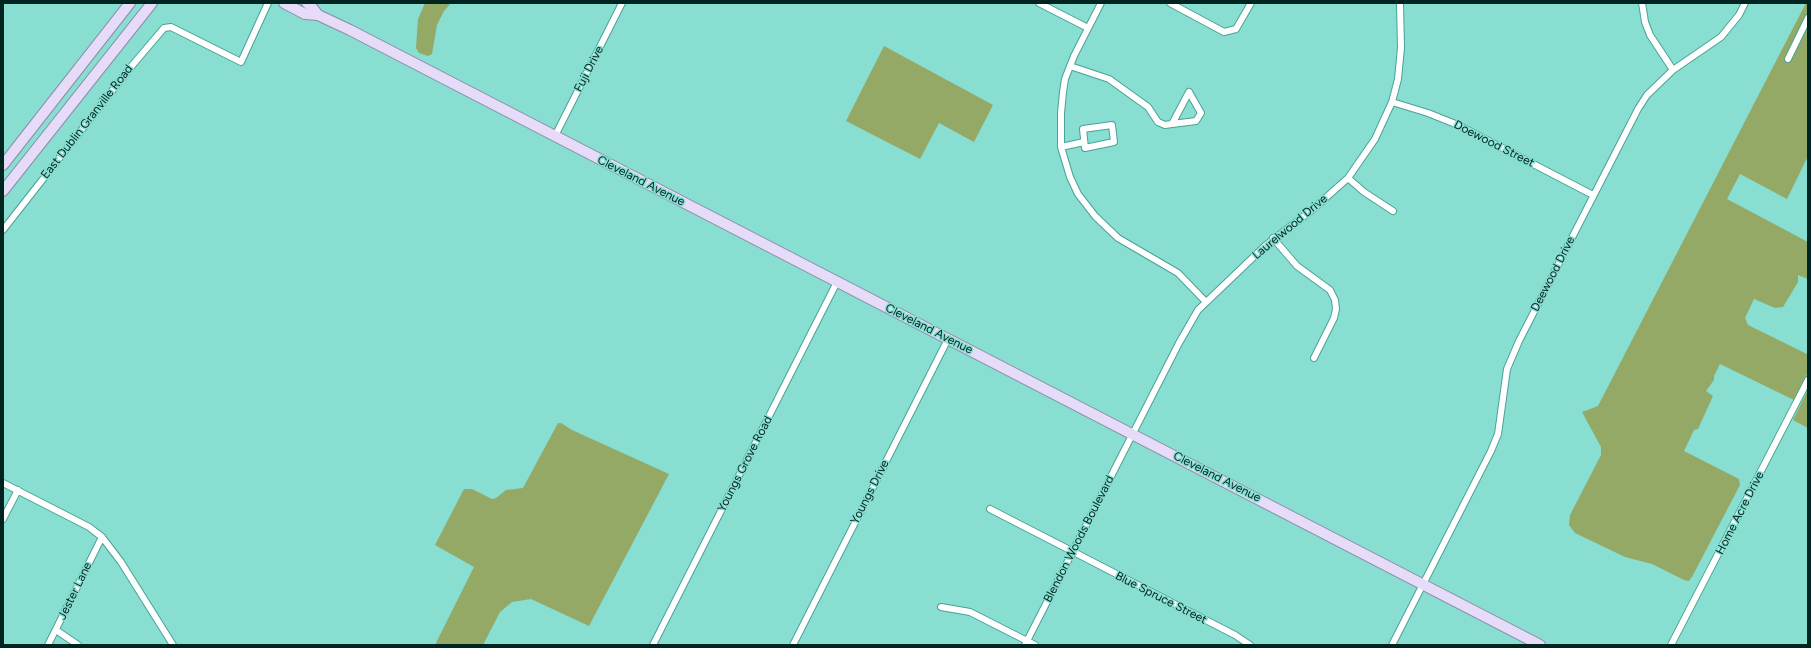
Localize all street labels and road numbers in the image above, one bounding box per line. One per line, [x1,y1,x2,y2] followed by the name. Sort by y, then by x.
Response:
[571,44,607,94] street label: Fuji Drive
[38,62,136,182] street label: East Dublin Granville Road
[1451,118,1537,170] street label: Doewood Street
[595,153,687,209] street label: Cleveland Avenue
[1250,192,1330,262] street label: Laurelwood Drive
[1528,234,1578,314] street label: Deewood Drive
[883,301,975,357] street label: Cleveland Avenue
[715,414,775,514] street label: Youngs Grove Road
[1171,449,1263,505] street label: Cleveland Avenue
[848,457,892,527] street label: Youngs Drive
[1713,469,1767,557] street label: Home Acre Drive
[1041,473,1117,605] street label: Blendon Woods Boulevard
[55,560,95,622] street label: Jester Lane
[1113,569,1209,627] street label: Blue Spruce Street

